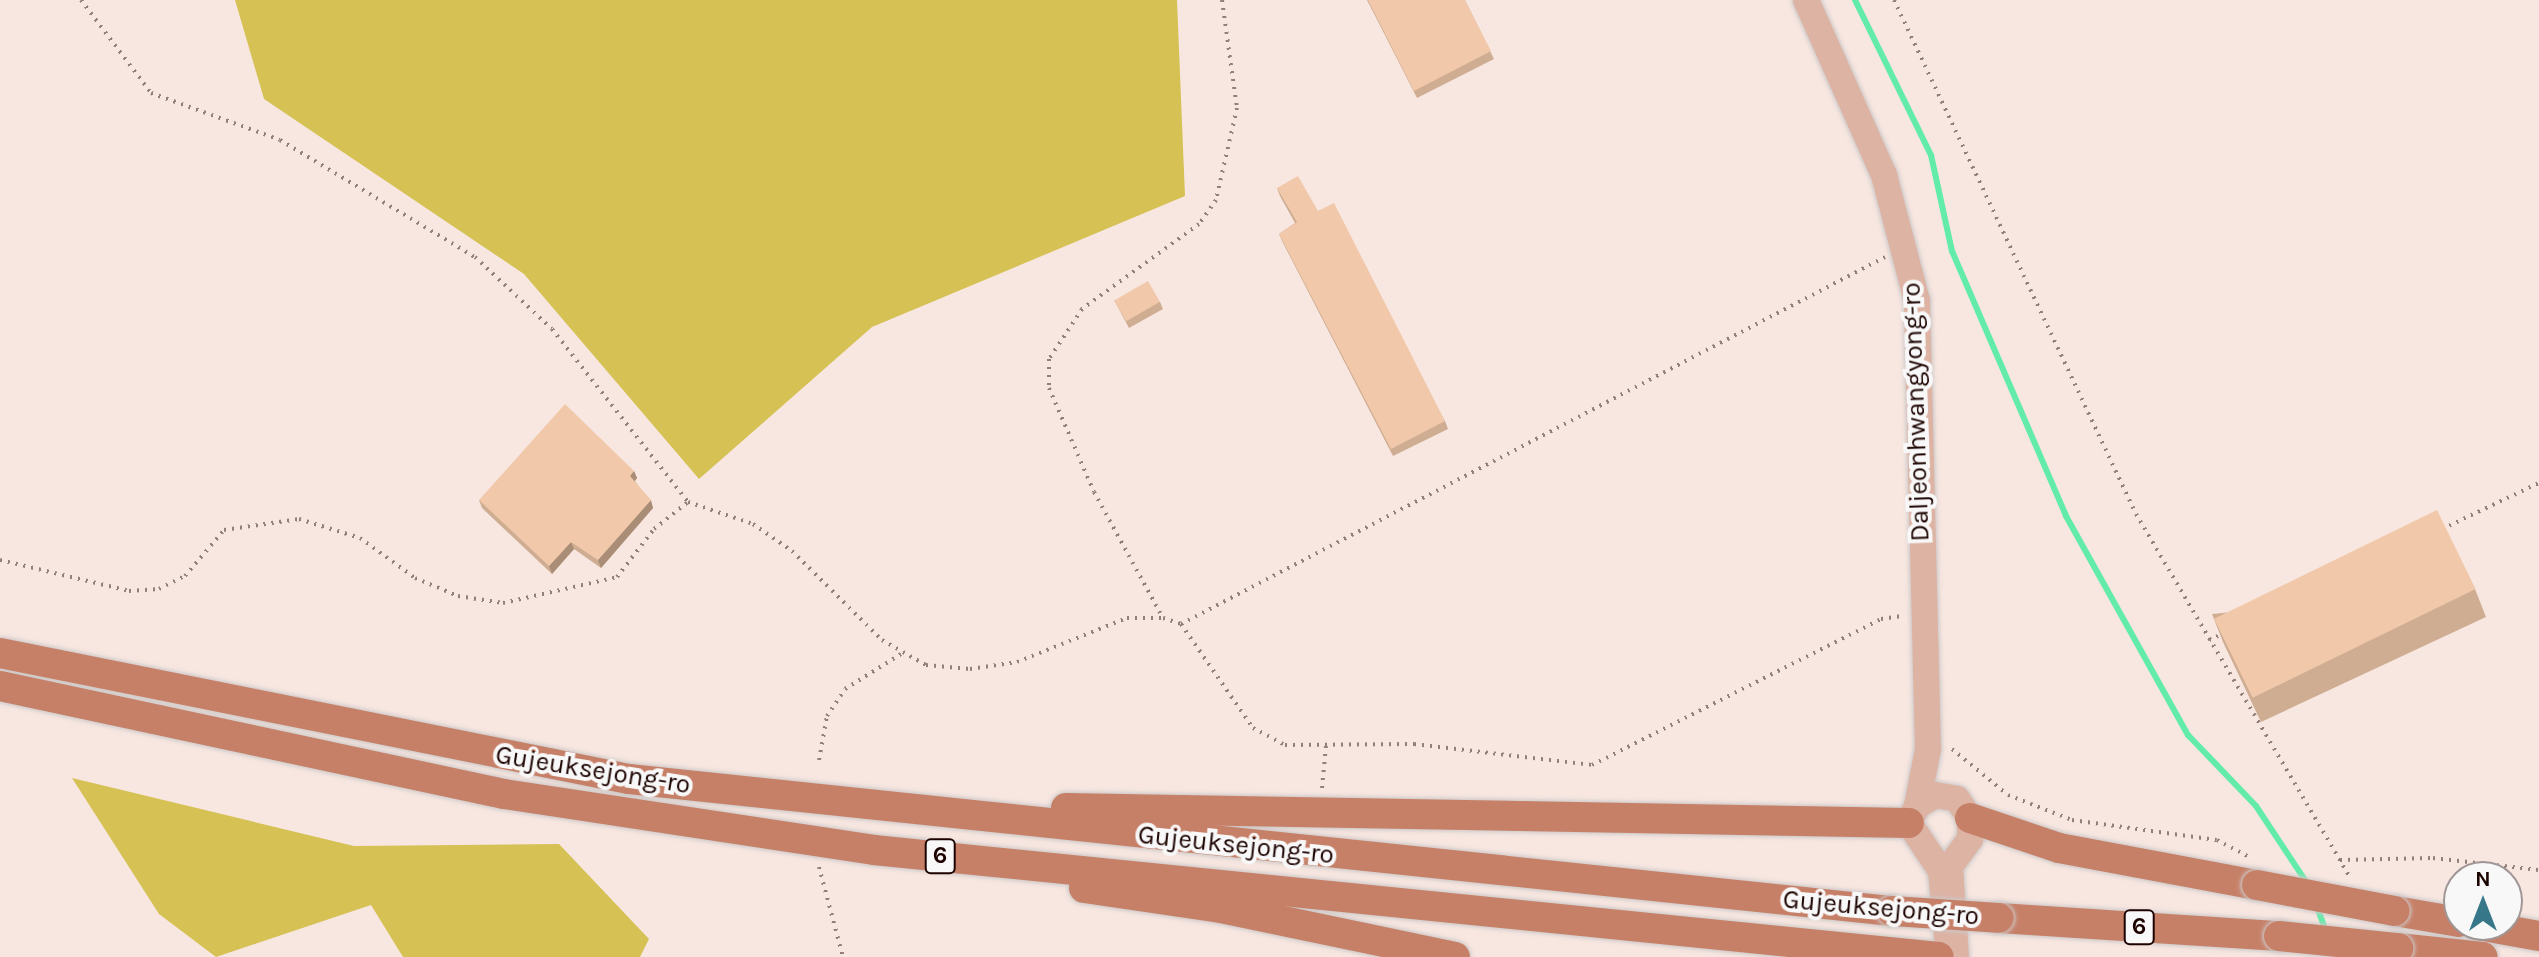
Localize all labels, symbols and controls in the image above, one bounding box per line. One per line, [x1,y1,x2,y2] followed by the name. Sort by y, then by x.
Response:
[1896,282,1936,542] street label: Daljeonhwangyong-ro
[493,739,693,801] street label: Gujeuksejong-ro
[1137,819,1335,871] street label: Gujeuksejong-ro
[924,836,956,876] road number: 6
[2443,861,2523,941] north arrow
[2475,866,2491,892] text: N
[1782,884,1980,932] street label: Gujeuksejong-ro
[2123,907,2155,947] road number: 6

